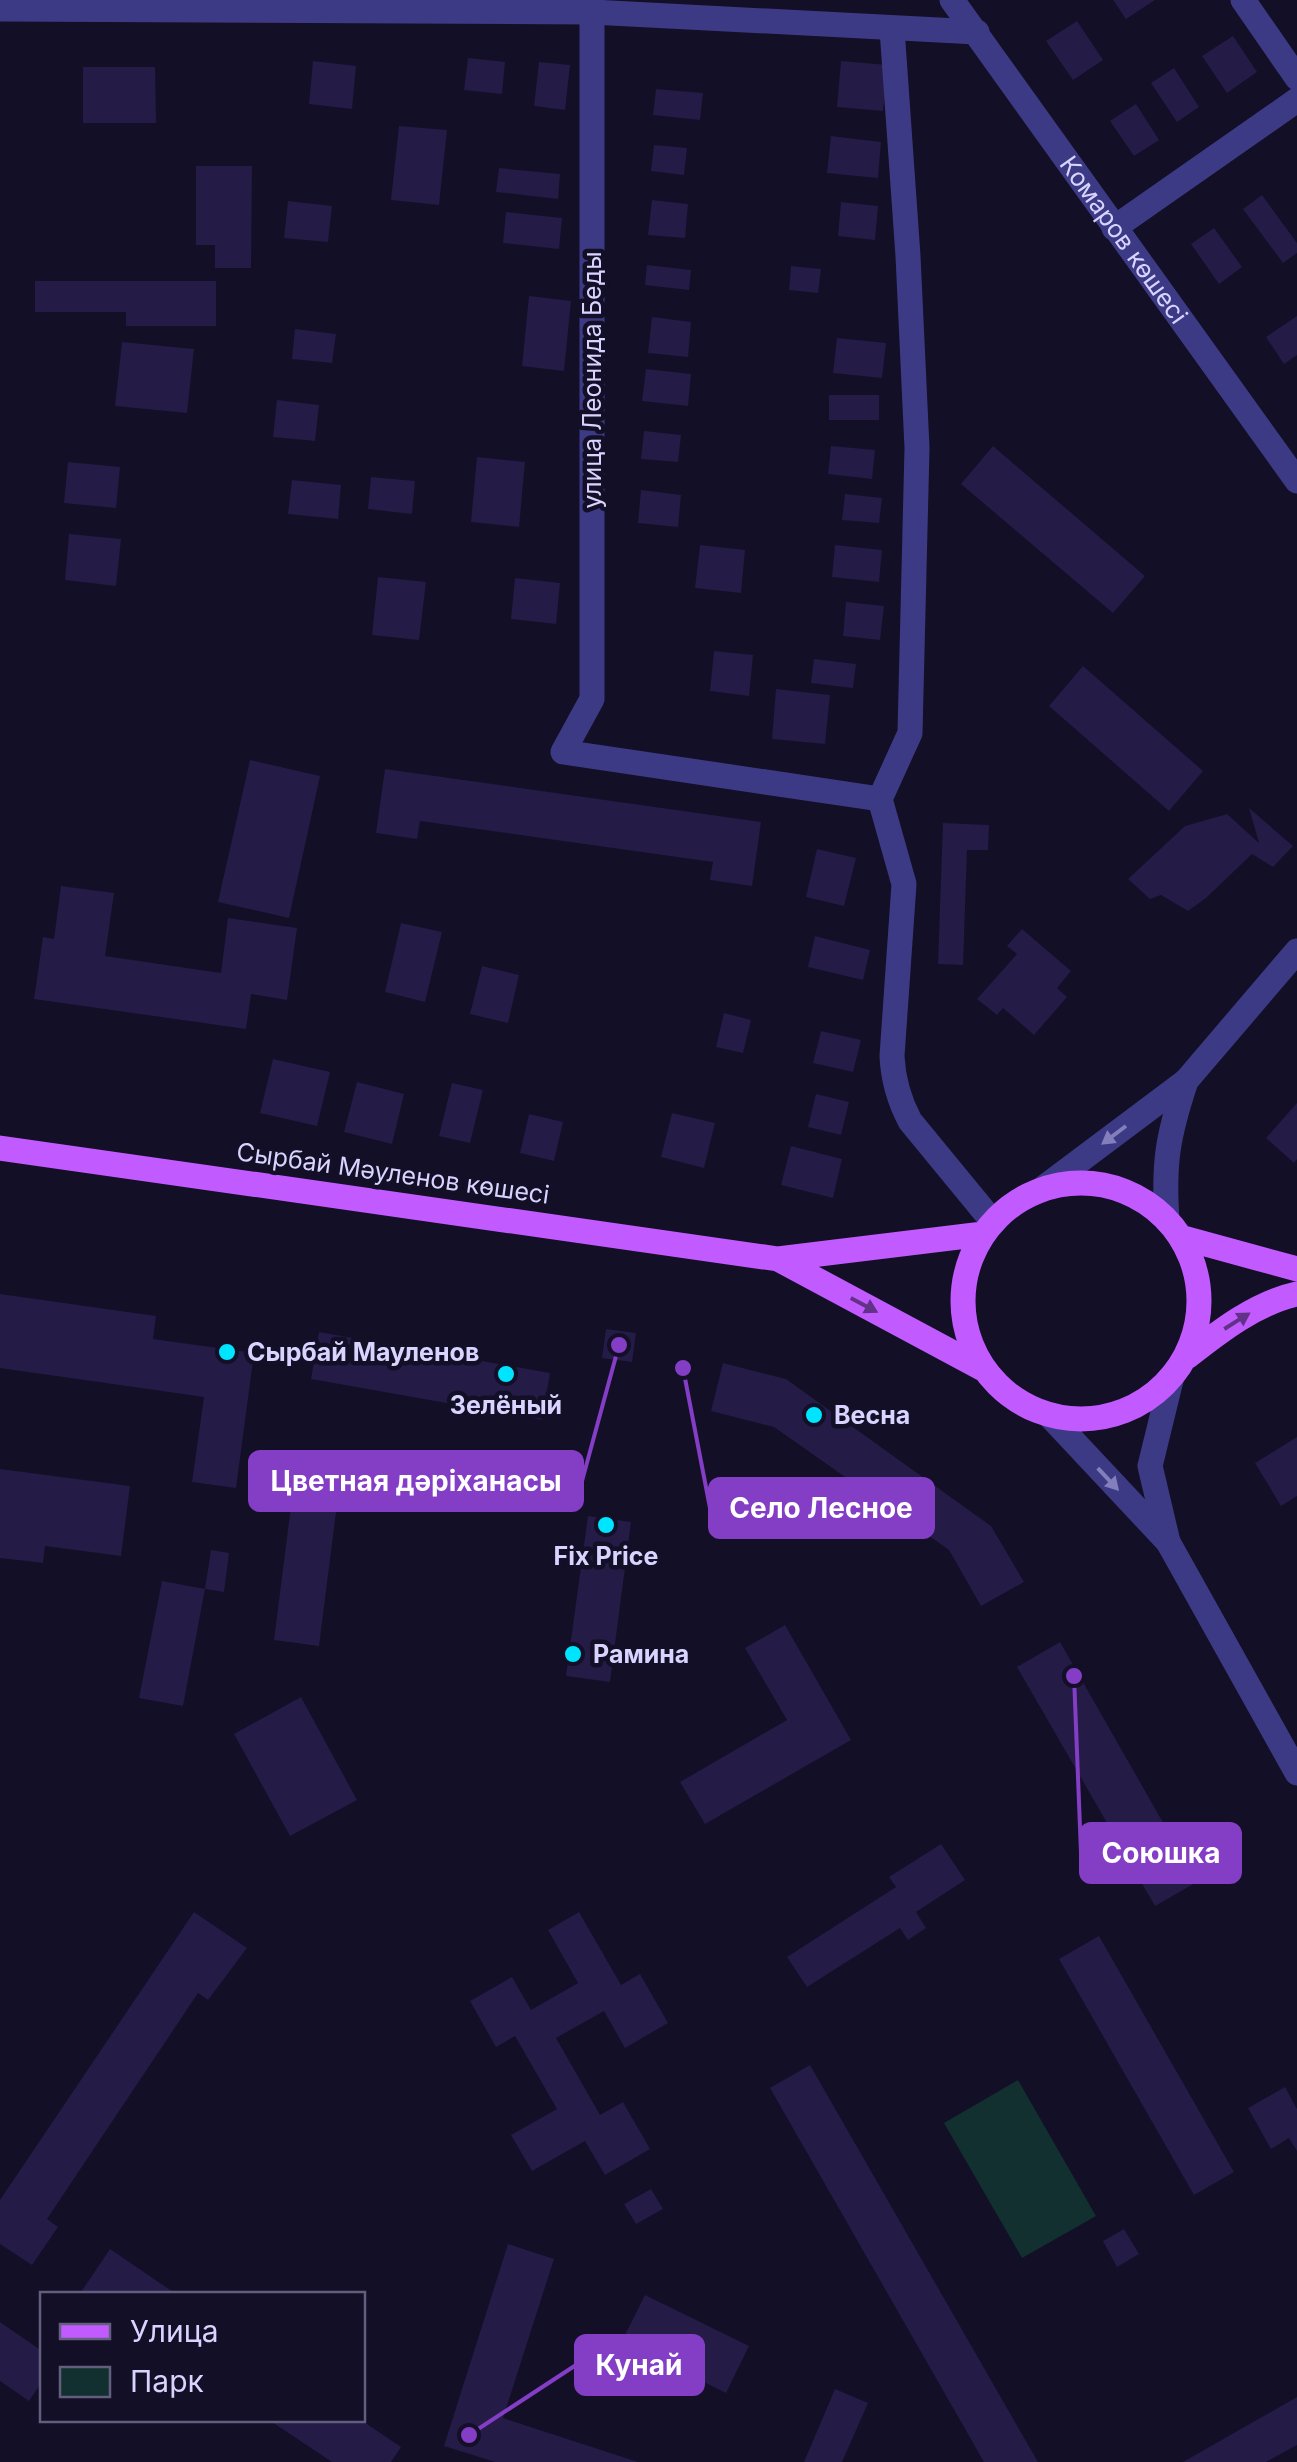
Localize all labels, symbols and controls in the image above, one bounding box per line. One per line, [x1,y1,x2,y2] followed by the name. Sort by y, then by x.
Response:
[1054,150,1194,329] street label: Комаров көшесі
[577,251,607,509] street label: улица Леонида Беды
[1101,1125,1127,1145] one-way arrow
[235,1136,551,1210] street label: Сырбай Мәуленов көшесі
[849,1296,878,1313] one-way arrow
[1223,1313,1251,1331] one-way arrow
[247,1337,479,1367] place label: Сырбай Мауленов
[216,1341,238,1363] marker: Сырбай Мауленов
[495,1363,517,1385] marker: Зелёный
[450,1390,562,1420] place label: Зелёный
[834,1400,910,1430] place label: Весна
[803,1404,825,1426] marker: Весна
[250,1452,582,1510] callout: Цветная дәріханасы
[270,1464,562,1498] text: Цветная дәріханасы
[1096,1466,1119,1490] one-way arrow
[710,1479,933,1537] callout: Село Лесное
[729,1491,913,1525] text: Село Лесное
[595,1514,617,1536] marker: Fix Price
[554,1541,658,1571] place label: Fix Price
[593,1639,689,1669] place label: Рамина
[562,1643,584,1665] marker: Рамина
[1081,1824,1240,1882] callout: Союшка
[1102,1836,1220,1870] text: Союшка
[40,2292,365,2422] legend
[130,2313,219,2349] text: Улица
[576,2336,703,2394] callout: Кунай
[595,2348,683,2382] text: Кунай
[130,2363,204,2399] text: Парк

